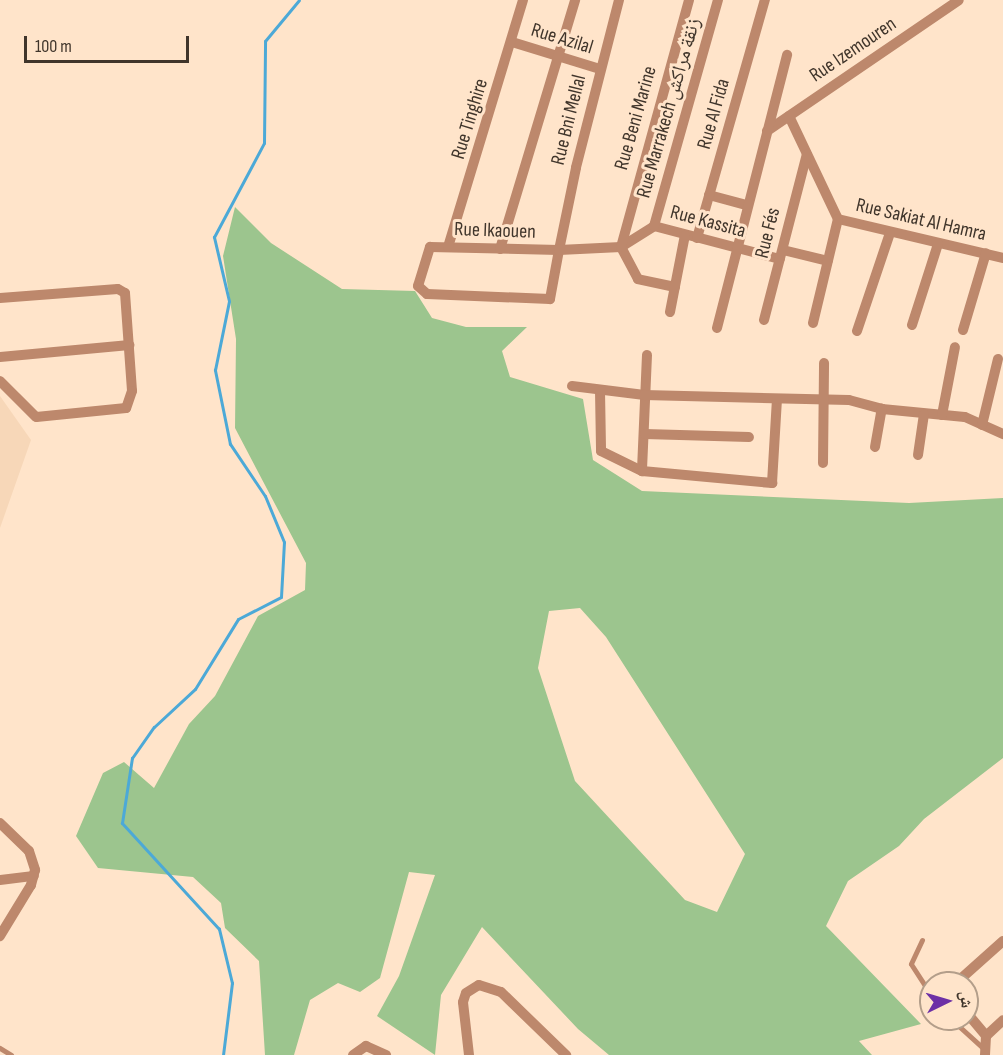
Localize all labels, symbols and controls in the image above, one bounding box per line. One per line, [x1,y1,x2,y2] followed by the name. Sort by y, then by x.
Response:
[805,12,901,88] street label: Rue Izemouren
[632,15,706,201] street label: Rue Marrakech زنقة مراكش
[528,18,596,60] street label: Rue Azilal
[27,24,192,62] scale bar
[35,36,72,57] text: 100 m
[610,63,662,173] street label: Rue Beni Marine
[546,72,592,168] street label: Rue Bni Mellal
[446,76,494,162] street label: Rue Tinghire
[693,76,735,152] street label: Rue Al Fida
[854,193,988,247] street label: Rue Sakiat Al Hamra
[668,200,748,244] street label: Rue Kassita
[750,205,786,261] street label: Rue Fés
[454,218,536,244] street label: Rue Ikaouen
[919,971,979,1031] north arrow
[955,990,976,1009] text: ش

